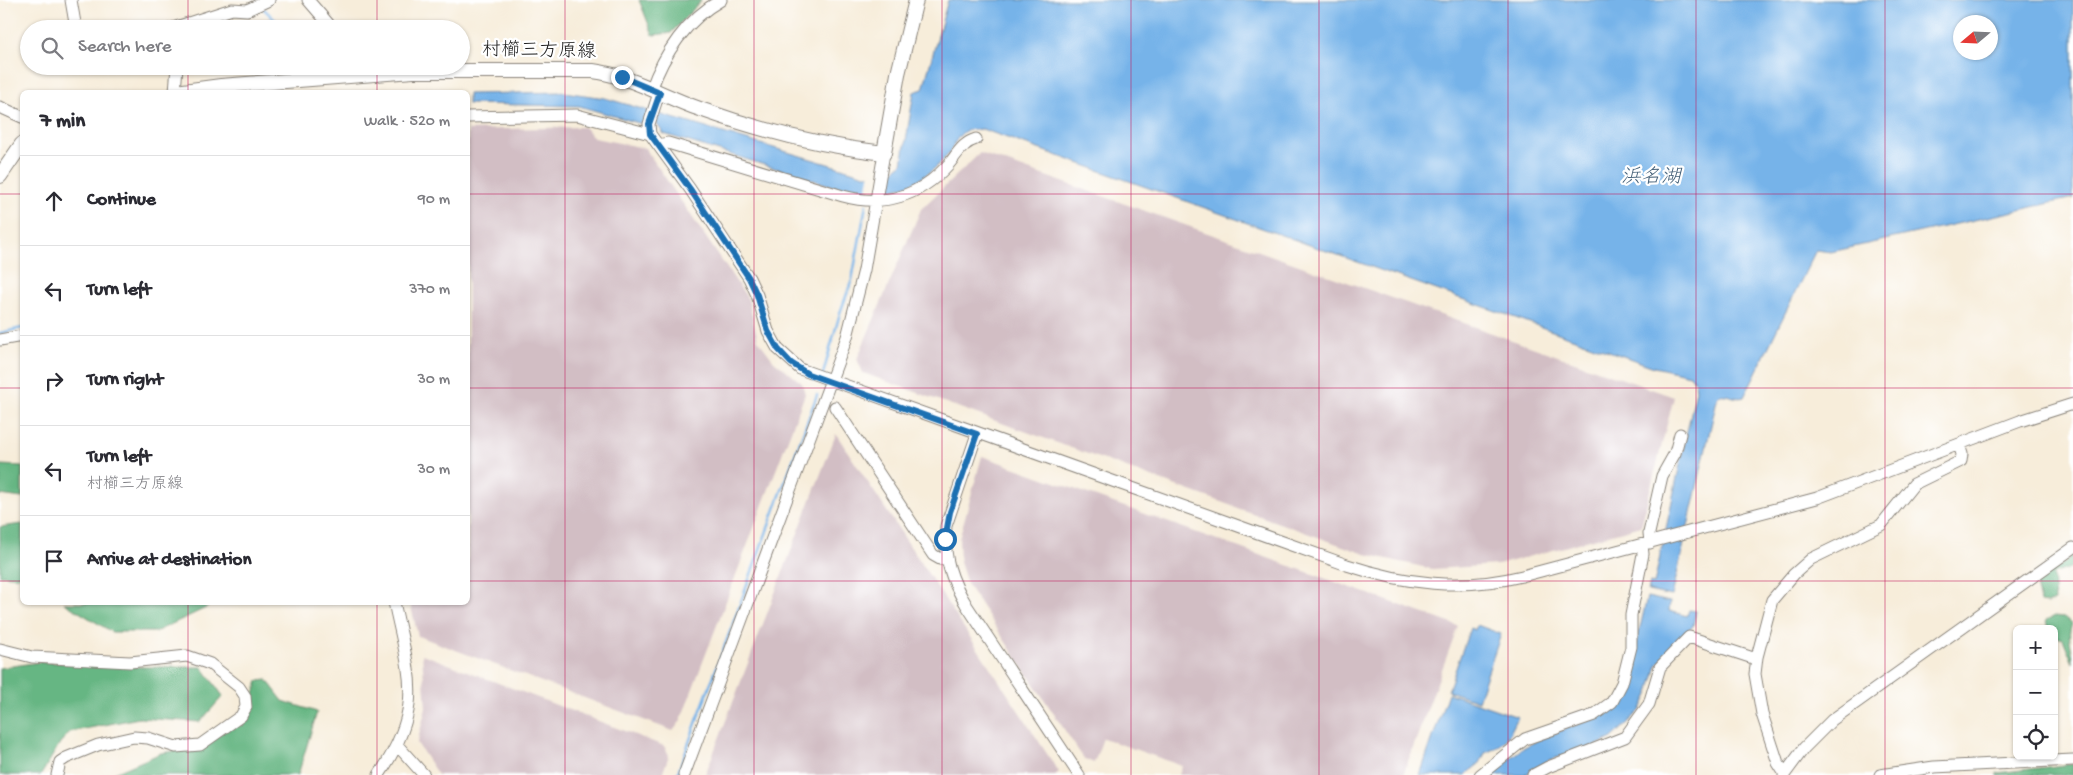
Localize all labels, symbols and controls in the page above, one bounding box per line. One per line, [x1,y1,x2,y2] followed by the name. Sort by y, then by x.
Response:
[1953,15,1998,60] north arrow
[20,20,470,75] search box
[38,34,66,62] icon: search
[78,36,172,59] text: Search here
[482,39,596,64] street label: 村櫛三方原線
[611,66,634,89] route end
[40,110,85,135] text: 7 min
[364,113,450,132] text: Walk · 520 m
[1621,166,1683,190] water label: 浜名湖
[40,187,68,215] icon: ahead
[87,189,156,212] text: Continue
[418,191,450,210] text: 90 m
[40,277,68,305] icon: left
[87,279,151,302] text: Turn left
[409,281,450,300] text: 370 m
[40,367,68,395] icon: right
[87,369,163,392] text: Turn right
[417,371,450,390] text: 30 m
[87,446,151,469] text: Turn left
[40,457,68,485] icon: left
[417,461,450,480] text: 30 m
[87,476,183,495] text: 村櫛三方原線
[934,528,957,551] route start
[40,547,68,575] icon: arrive
[87,549,251,572] text: Arrive at destination
[2013,625,2058,760] map controls
[2013,625,2058,670] button: +
[2013,670,2058,715] button: −
[2013,715,2058,760] button: locate

